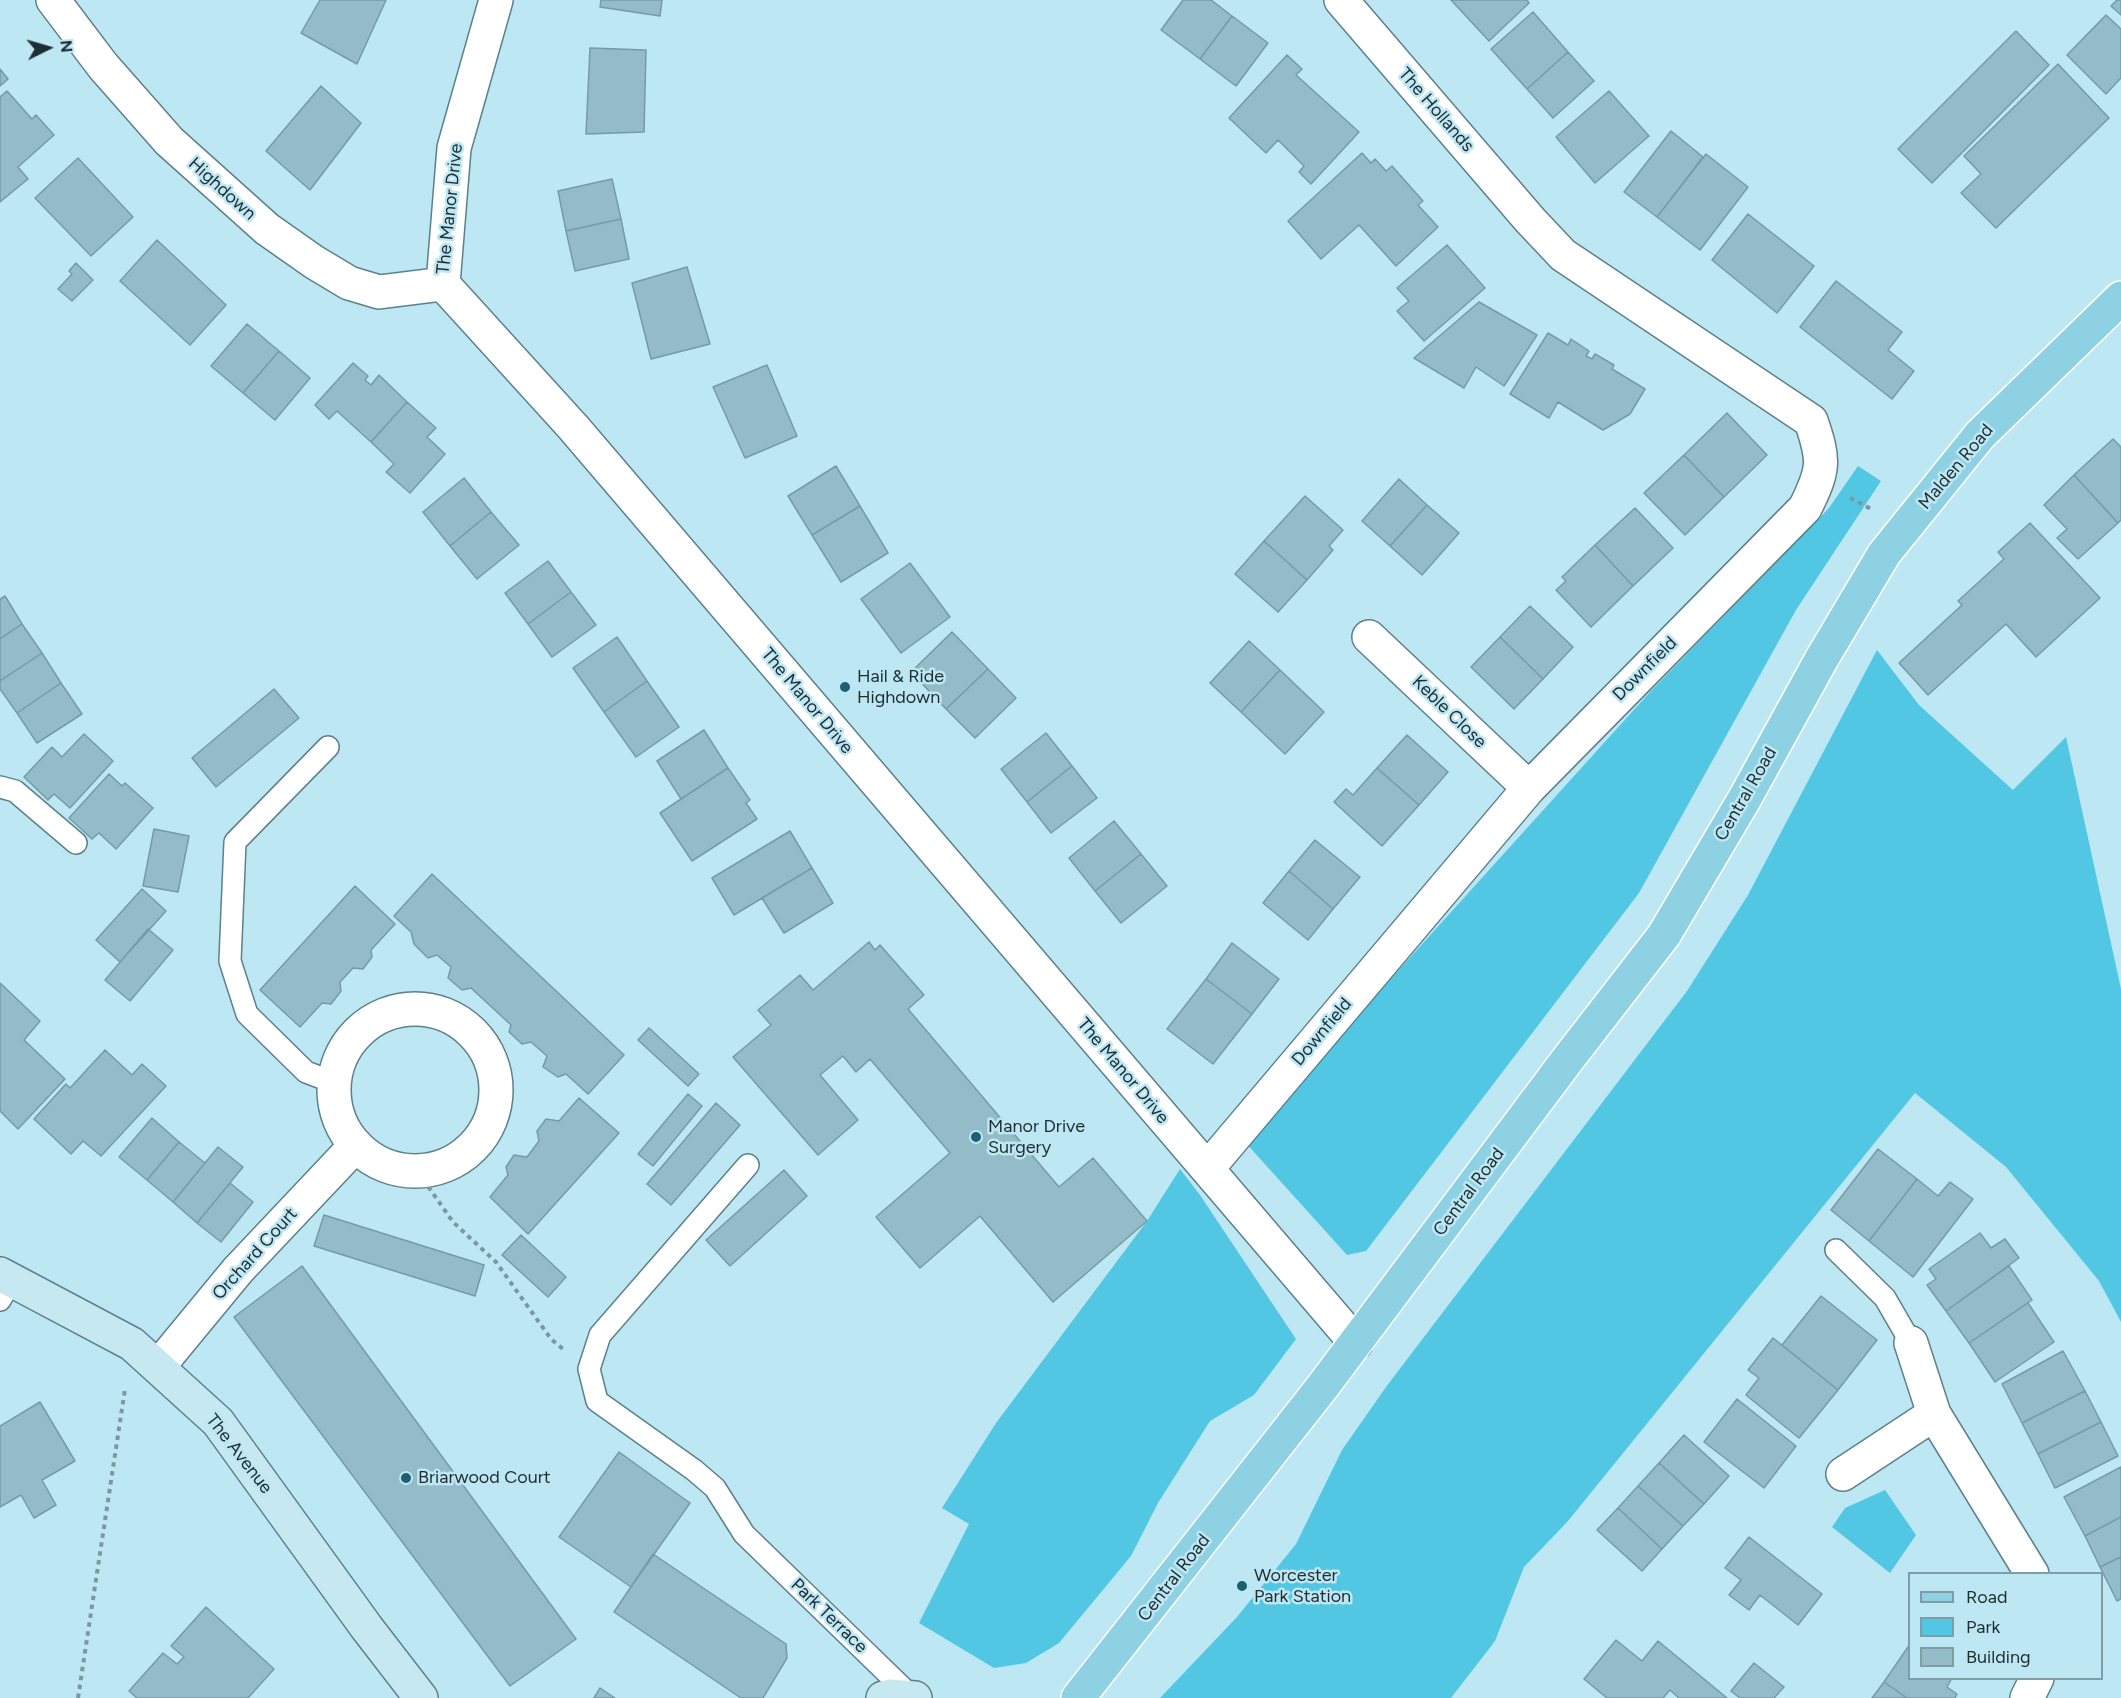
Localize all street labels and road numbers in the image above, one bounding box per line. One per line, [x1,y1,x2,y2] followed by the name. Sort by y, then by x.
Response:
[1394,64,1478,156] street label: The Hollands
[432,143,468,275] street label: The Manor Drive
[184,153,260,225] street label: Highdown
[1914,420,1998,514] street label: Malden Road
[1608,632,1682,706] street label: Downfield
[757,644,857,758] street label: The Manor Drive
[1407,671,1491,753] street label: Keble Close
[1710,743,1782,845] street label: Central Road
[1287,994,1357,1070] street label: Downfield
[1073,1014,1173,1128] street label: The Manor Drive
[1429,1144,1509,1240] street label: Central Road
[208,1204,302,1304] street label: Orchard Court
[201,1410,277,1498] street label: The Avenue
[1133,1530,1215,1626] street label: Central Road
[786,1574,872,1658] street label: Park Terrace

